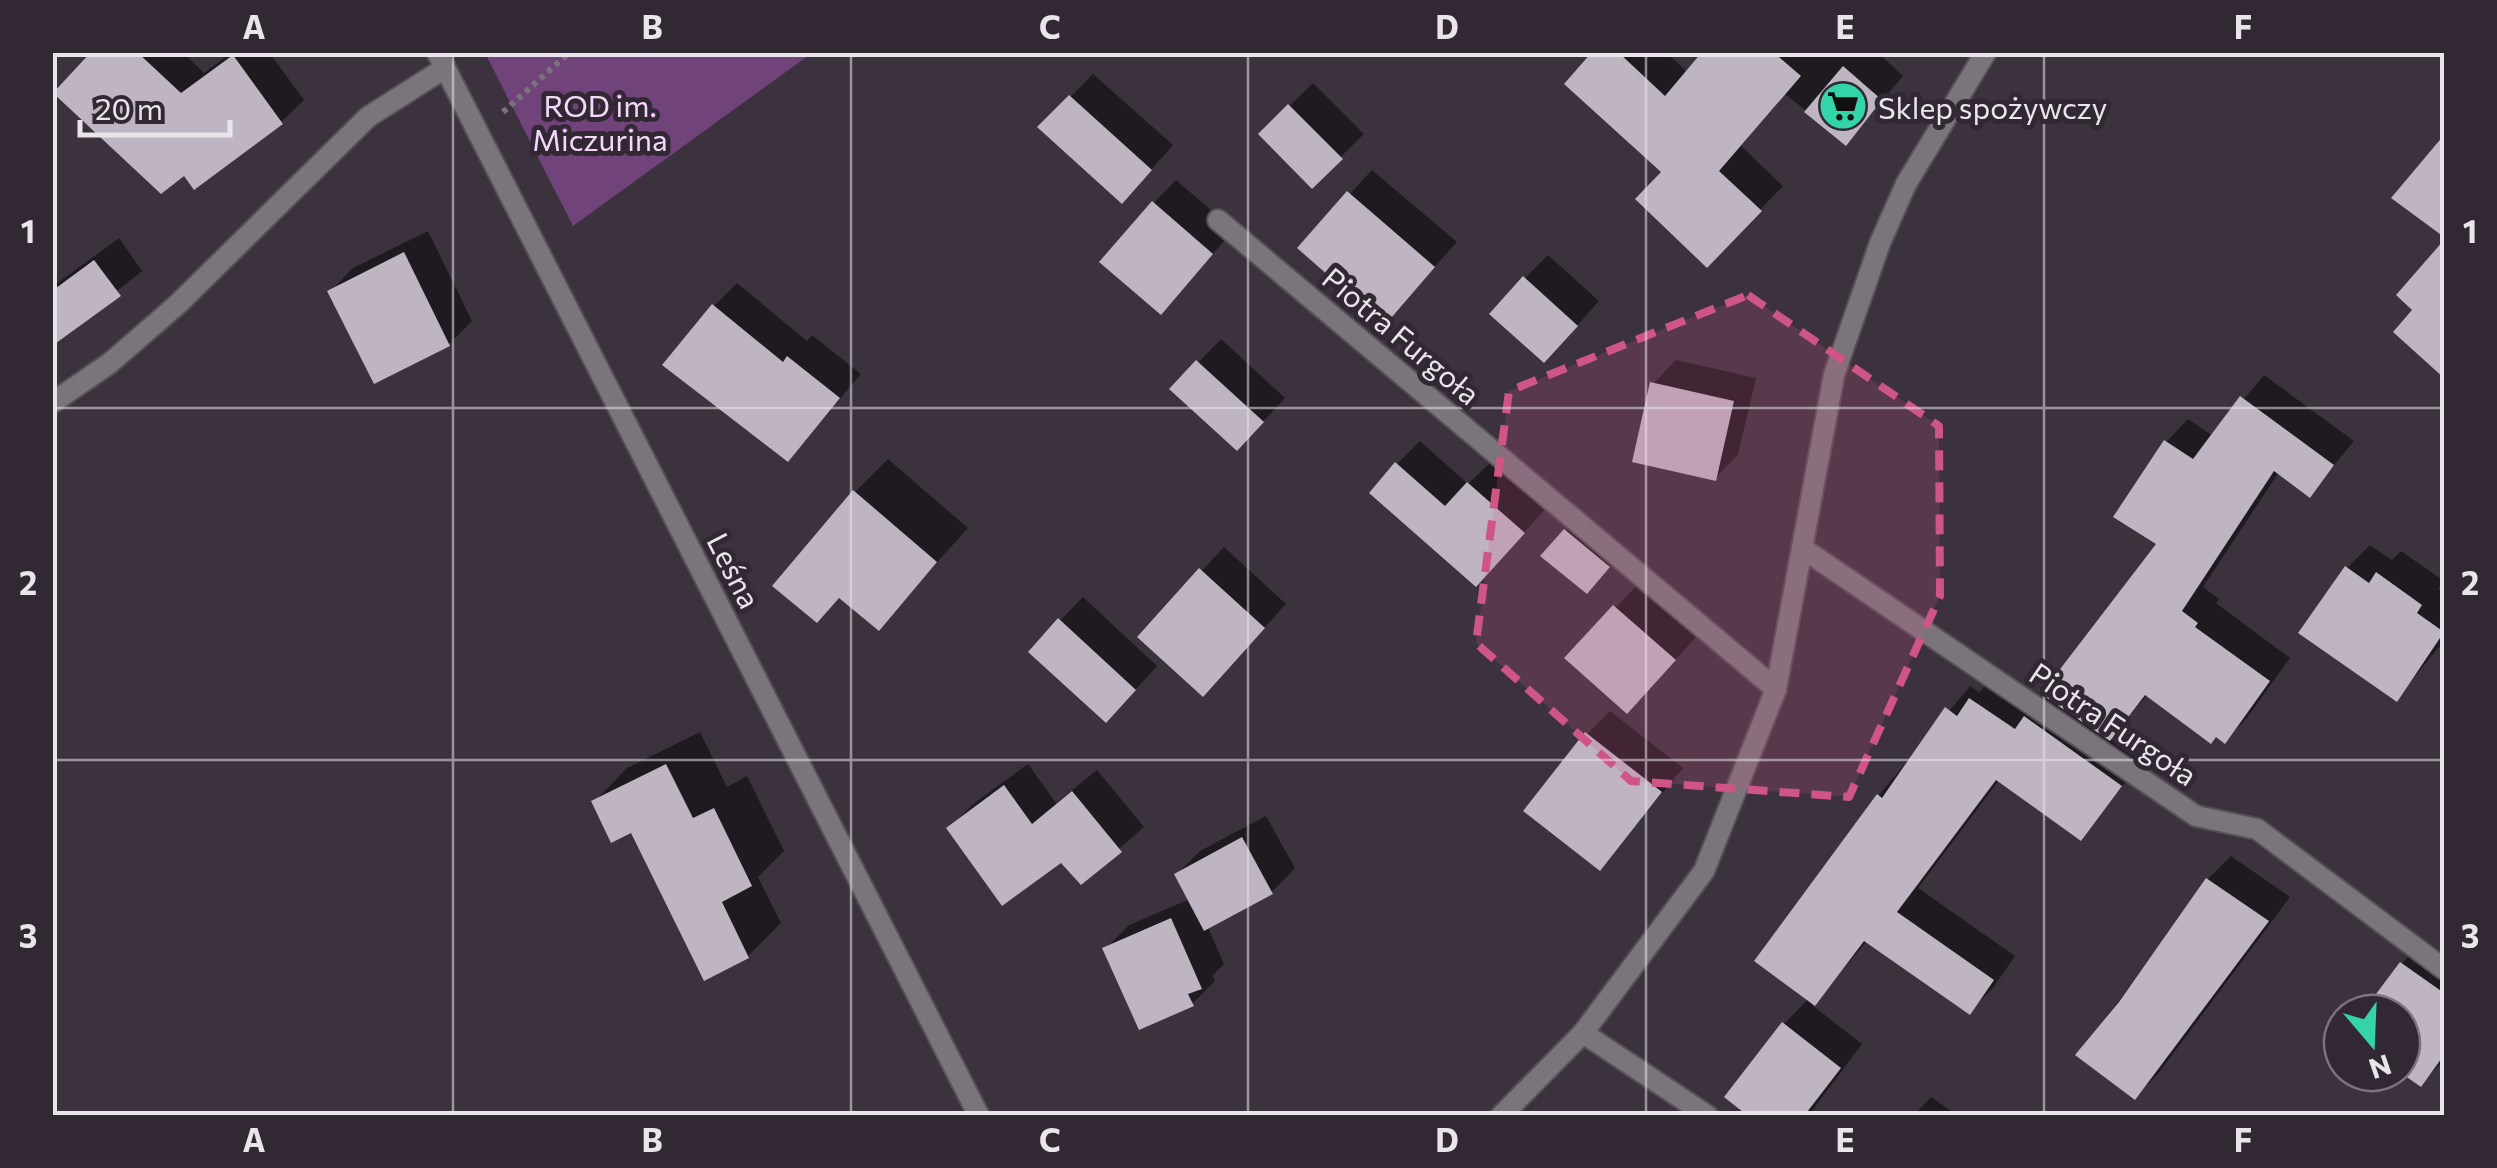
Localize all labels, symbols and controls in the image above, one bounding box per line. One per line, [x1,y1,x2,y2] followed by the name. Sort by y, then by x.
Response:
[243,6,266,46] text: A
[641,6,663,46] text: B
[1039,6,1061,46] text: C
[1435,6,1459,46] text: D
[1835,6,1855,46] text: E
[2234,6,2252,46] text: F
[80,75,230,137] scale bar
[1817,80,1869,132] supermarket icon: Sklep spożywczy
[532,86,668,157] park label: ROD im. Miczurina
[1878,88,2107,125] place label: Sklep spożywczy
[95,89,163,126] text: 20 m
[21,210,35,250] text: 1
[2463,210,2477,250] text: 1
[1316,259,1488,411] street label: Piotra Furgoła
[700,526,770,614] street label: Leśna
[19,562,37,602] text: 2
[2461,562,2479,602] text: 2
[2023,653,2205,793] street label: Piotra Furgoła
[19,915,37,955] text: 3
[2461,915,2479,955] text: 3
[2322,993,2422,1093] north arrow
[2365,1048,2396,1087] text: N
[243,1119,266,1159] text: A
[641,1119,663,1159] text: B
[1039,1119,1061,1159] text: C
[1435,1119,1459,1159] text: D
[1835,1119,1855,1159] text: E
[2234,1119,2252,1159] text: F

